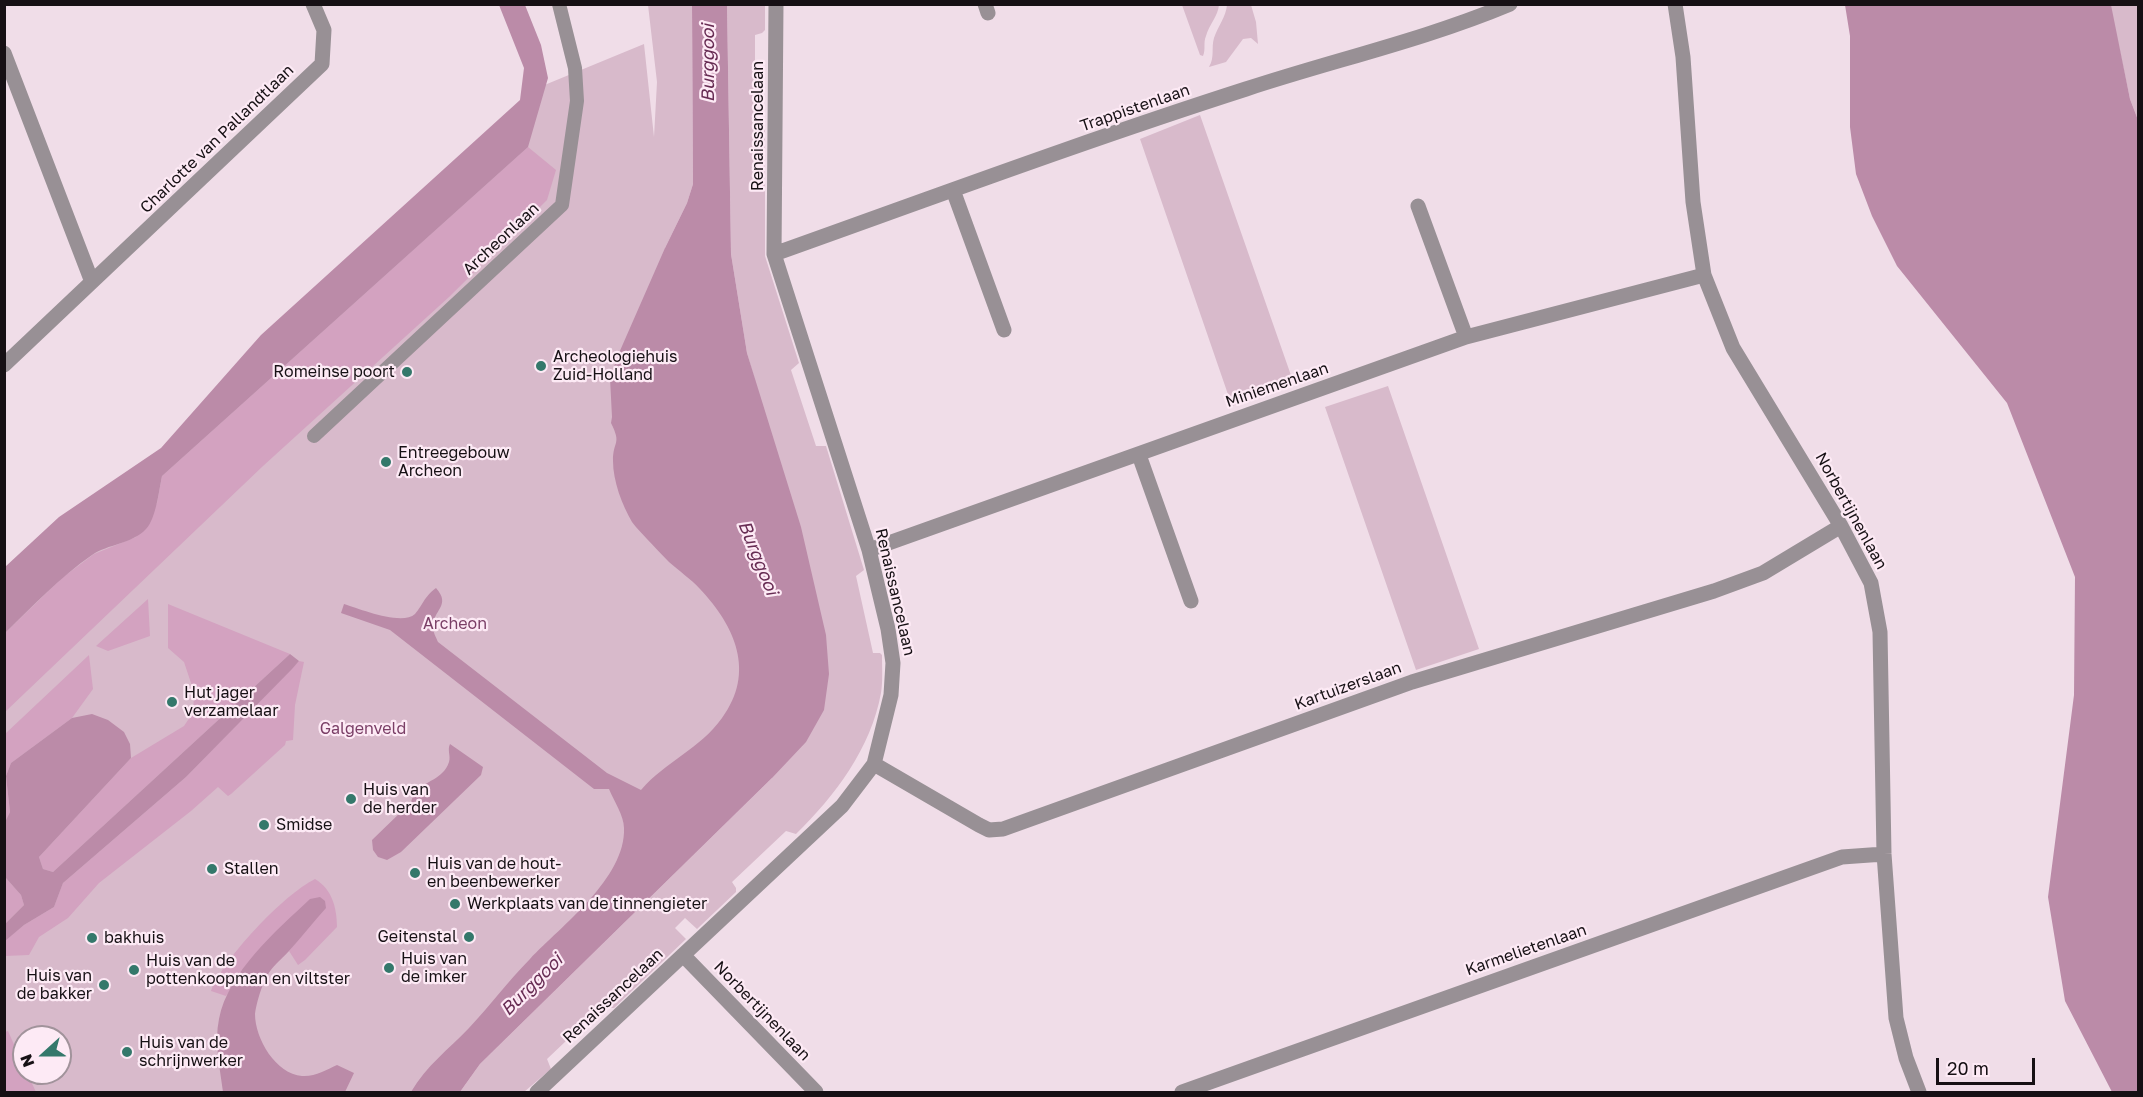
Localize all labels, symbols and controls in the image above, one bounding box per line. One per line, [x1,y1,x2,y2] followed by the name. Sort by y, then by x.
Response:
[697,24,719,102] water label: Burggooi
[136,61,298,217] street label: Charlotte van Pallandtlaan
[748,61,768,191] street label: Renaissancelaan
[1078,80,1192,136] street label: Trappistenlaan
[459,199,543,279] street label: Archeonlaan
[553,347,677,385] place label: Archeologiehuis Zuid-Holland
[1223,358,1331,412] street label: Miniemenlaan
[534,359,548,373] marker: Archeologiehuis Zuid-Holland
[273,362,395,382] place label: Romeinse poort
[400,365,414,379] marker: Romeinse poort
[398,443,510,481] place label: Entreegebouw Archeon
[1811,449,1891,573] street label: Norbertijnenlaan
[379,455,393,469] marker: Entreegebouw Archeon
[733,518,783,598] water label: Burggooi
[871,526,919,658] street label: Renaissancelaan
[423,614,487,634] park label: Archeon
[1292,658,1404,714] street label: Kartuizerslaan
[184,683,278,721] place label: Hut jager verzamelaar
[165,695,179,709] marker: Hut jager verzamelaar
[320,719,406,739] park label: Galgenveld
[363,780,437,818] place label: Huis van de herder
[344,792,358,806] marker: Huis van de herder
[276,815,332,835] place label: Smidse
[257,818,271,832] marker: Smidse
[427,854,561,892] place label: Huis van de hout- en beenbewerker
[224,859,279,879] place label: Stallen
[205,862,219,876] marker: Stallen
[408,866,422,880] marker: Huis van de hout- en beenbewerker
[467,894,707,914] place label: Werkplaats van de tinnengieter
[448,897,462,911] marker: Werkplaats van de tinnengieter
[1463,920,1589,980] street label: Karmelietenlaan
[378,927,457,947] place label: Geitenstal
[104,928,164,948] place label: bakhuis
[462,930,476,944] marker: Geitenstal
[85,931,99,945] marker: bakhuis
[559,945,667,1047] street label: Renaissancelaan
[401,949,467,987] place label: Huis van de imker
[497,950,567,1020] water label: Burggooi
[146,951,350,989] place label: Huis van de pottenkoopman en viltster
[710,957,814,1065] street label: Norbertijnenlaan
[382,961,396,975] marker: Huis van de imker
[127,963,141,977] marker: Huis van de pottenkoopman en viltster
[17,966,92,1004] place label: Huis van de bakker
[97,978,111,992] marker: Huis van de bakker
[12,1025,72,1085] north arrow
[139,1033,243,1071] place label: Huis van de schrijnwerker
[120,1045,134,1059] marker: Huis van de schrijnwerker
[1939,1046,2038,1084] scale bar
[16,1051,39,1070] text: N
[1947,1057,1989,1079] text: 20 m

